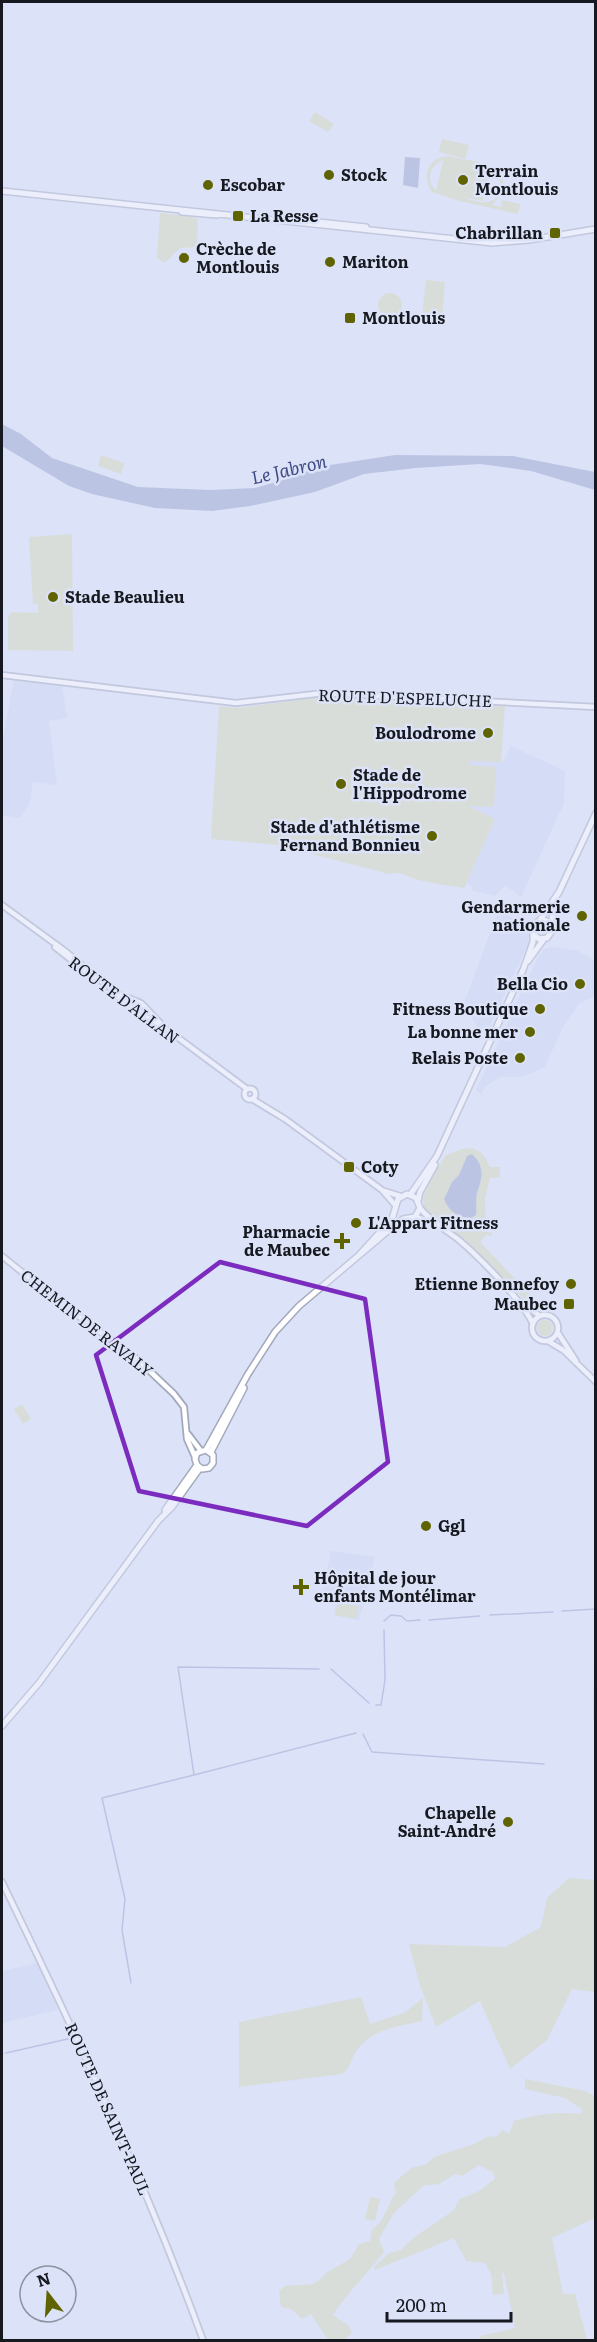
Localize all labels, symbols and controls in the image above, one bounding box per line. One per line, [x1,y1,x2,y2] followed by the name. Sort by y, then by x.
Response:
[475,158,558,200] place label: Terrain Montlouis
[341,162,387,186] place label: Stock
[322,168,336,182] marker: Stock
[220,172,285,196] place label: Escobar
[456,173,470,187] marker: Terrain Montlouis
[201,178,215,192] marker: Escobar
[250,203,318,227] place label: La Resse
[231,209,245,223] marker: La Resse
[455,220,543,244] place label: Chabrillan
[548,226,562,240] marker: Chabrillan
[196,236,279,278] place label: Crèche de Montlouis
[342,249,409,273] place label: Mariton
[177,251,191,265] marker: Crèche de Montlouis
[323,255,337,269] marker: Mariton
[362,305,445,329] place label: Montlouis
[343,311,357,325] marker: Montlouis
[248,447,329,490] water label: Le Jabron
[65,584,185,608] place label: Stade Beaulieu
[46,590,60,604] marker: Stade Beaulieu
[318,682,492,712] street label: ROUTE D'ESPELUCHE
[375,720,476,744] place label: Boulodrome
[481,726,495,740] marker: Boulodrome
[353,762,467,804] place label: Stade de l'Hippodrome
[334,777,348,791] marker: Stade de l'Hippodrome
[270,814,420,856] place label: Stade d'athlétisme Fernand Bonnieu
[425,829,439,843] marker: Stade d'athlétisme Fernand Bonnieu
[461,894,570,936] place label: Gendarmerie nationale
[575,909,589,923] marker: Gendarmerie nationale
[64,950,185,1049] street label: ROUTE D'ALLAN
[497,971,568,995] place label: Bella Cio
[573,977,587,991] marker: Bella Cio
[392,996,528,1020] place label: Fitness Boutique
[533,1002,547,1016] marker: Fitness Boutique
[407,1019,518,1043] place label: La bonne mer
[523,1025,537,1039] marker: La bonne mer
[411,1045,508,1069] place label: Relais Poste
[513,1051,527,1065] marker: Relais Poste
[361,1154,399,1178] place label: Coty
[342,1160,356,1174] marker: Coty
[368,1210,498,1234] place label: L'Appart Fitness
[349,1216,363,1230] marker: L'Appart Fitness
[242,1219,330,1261] place label: Pharmacie de Maubec
[335,1234,349,1248] marker: Pharmacie de Maubec
[16,1263,160,1382] street label: CHEMIN DE RAVALY
[414,1271,559,1295] place label: Etienne Bonnefoy
[564,1277,578,1291] marker: Etienne Bonnefoy
[494,1291,557,1315] place label: Maubec
[562,1297,576,1311] marker: Maubec
[438,1513,466,1537] place label: Ggl
[419,1519,433,1533] marker: Ggl
[314,1565,476,1607] place label: Hôpital de jour enfants Montélimar
[292,1578,310,1596] marker: Hôpital de jour enfants Montélimar
[398,1800,496,1842] place label: Chapelle Saint-André
[501,1815,515,1829] marker: Chapelle Saint-André
[60,2018,158,2199] street label: ROUTE DE SAINT-PAUL
[18,2264,78,2324] north arrow
[33,2265,53,2292] text: N
[387,2285,512,2323] scale bar
[396,2291,447,2318] text: 200 m

